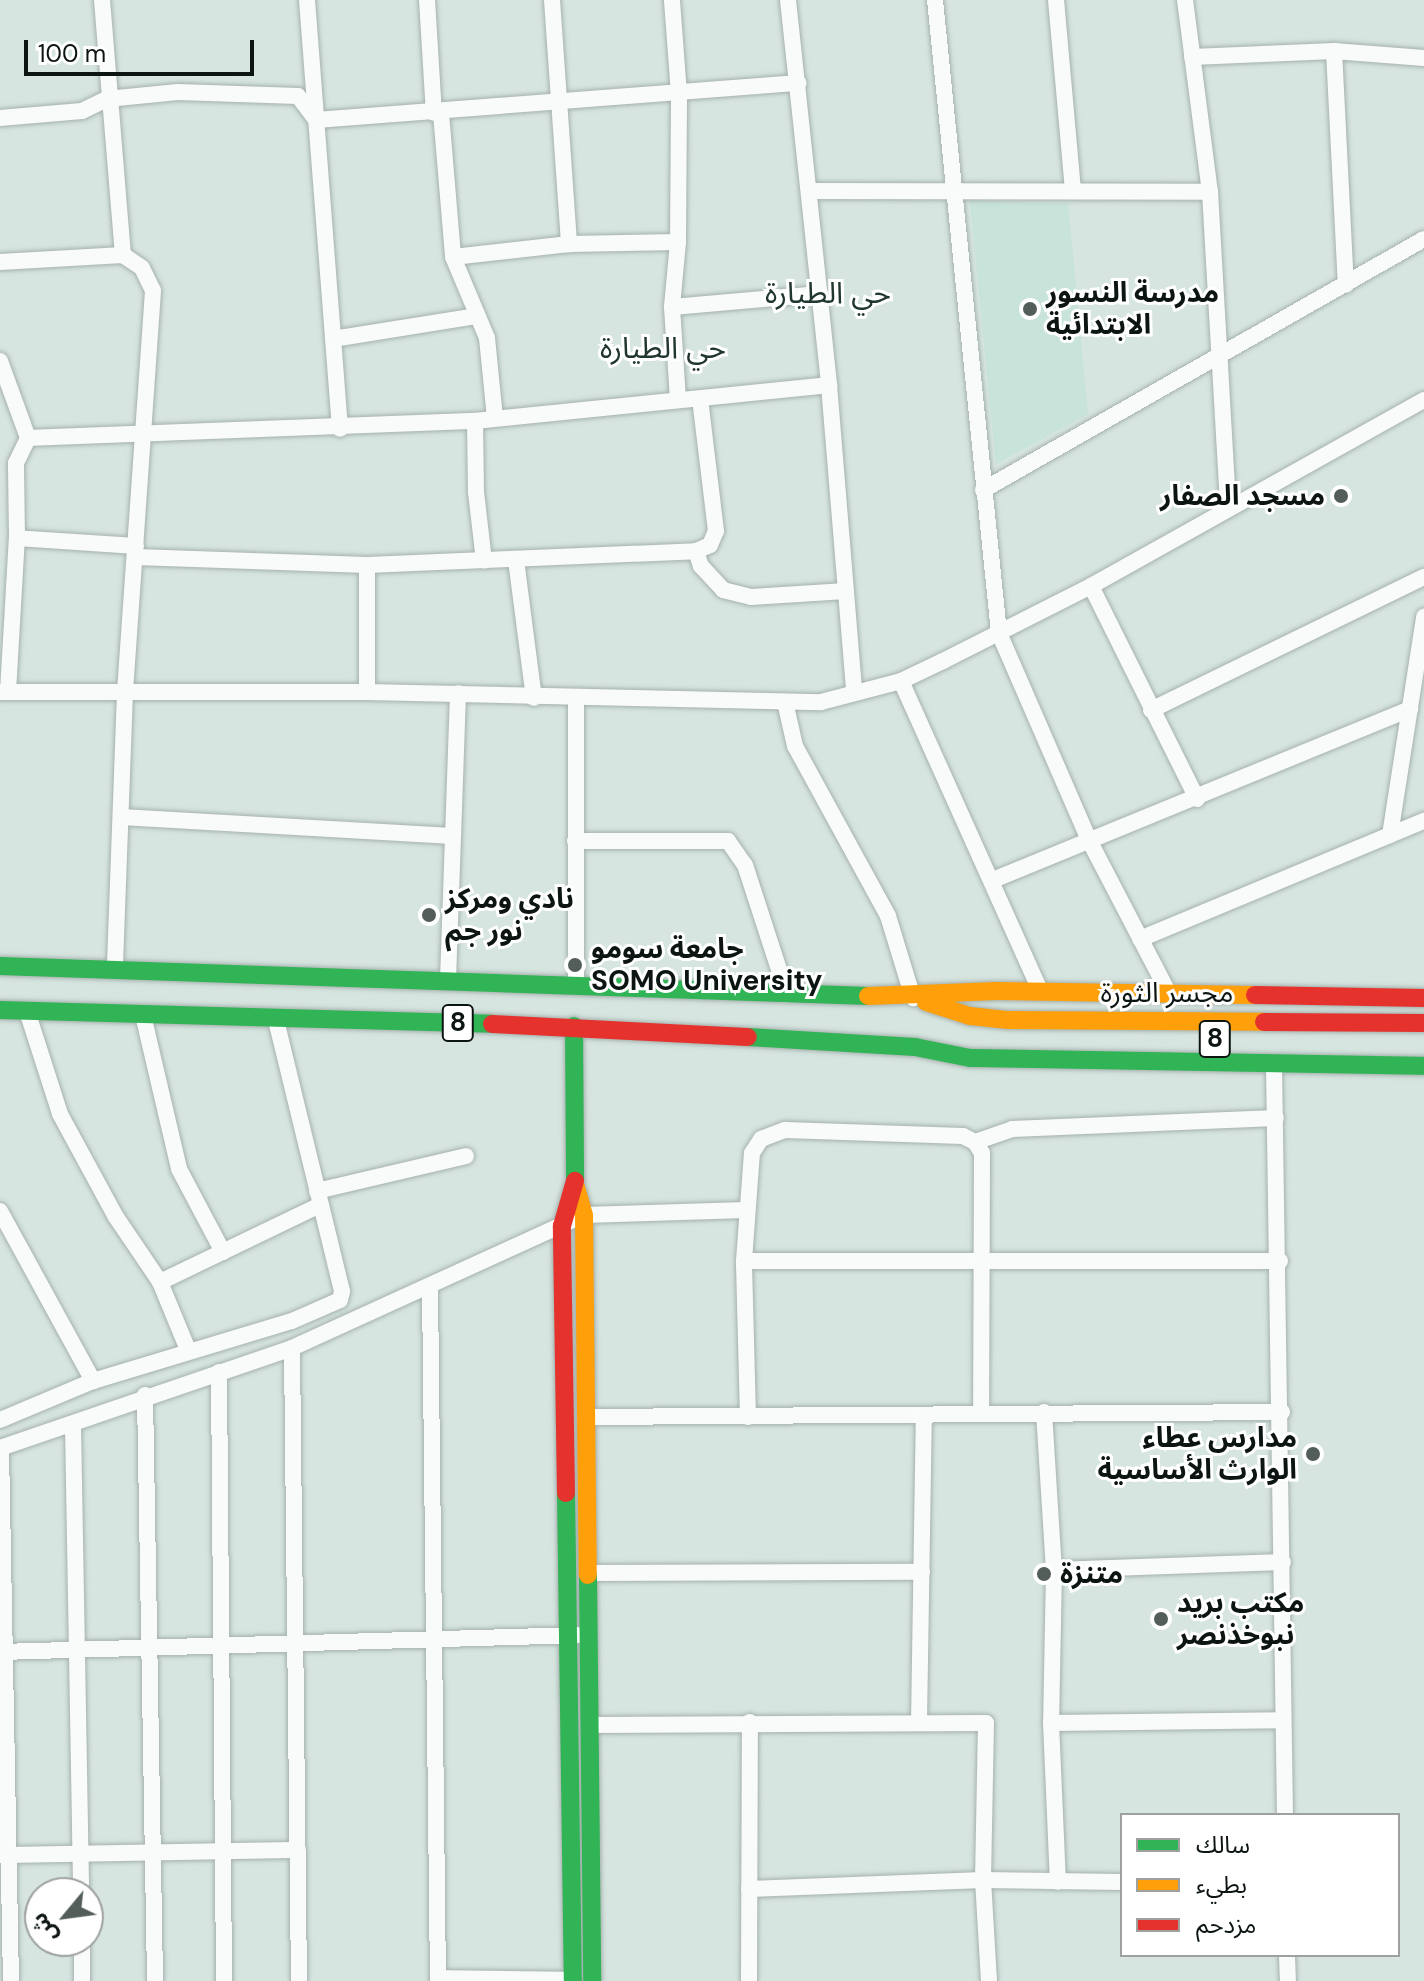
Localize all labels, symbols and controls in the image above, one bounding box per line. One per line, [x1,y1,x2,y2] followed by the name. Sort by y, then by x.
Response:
[28,24,258,74] scale bar
[38,38,106,69] text: 100 m
[765,275,891,311] district label: حي الطيارة
[1046,276,1219,342] place label: مدرسة النسور الابتدائية
[1021,300,1039,318] marker: مدرسة النسور الابتدائية
[600,330,726,366] district label: حي الطيارة
[1160,479,1325,513] place label: مسجد الصفار
[1332,487,1350,505] marker: مسجد الصفار
[445,882,574,948] place label: نادي ومركز نور جم
[420,906,438,924] marker: نادي ومركز نور جم
[591,932,822,998] place label: جامعة سومو SOMO University
[566,956,584,974] marker: جامعة سومو SOMO University
[1101,976,1233,1010] street label: مجسر الثورة
[440,1001,476,1045] road number: 8
[1197,1017,1233,1061] road number: 8
[1098,1421,1297,1487] place label: مدارس عطاء الوارث الأساسية
[1304,1445,1322,1463] marker: مدارس عطاء الوارث الأساسية
[1060,1557,1123,1591] place label: متنزة
[1035,1565,1053,1583] marker: متنزة
[1177,1586,1304,1652] place label: مكتب بريد نبوخذنصر
[1152,1610,1170,1628] marker: مكتب بريد نبوخذنصر
[1120,1813,1400,1957] legend
[1196,1829,1250,1860] text: سالك
[1196,1869,1247,1900] text: بطيء
[24,1877,104,1957] north arrow
[24,1908,64,1948] text: ش
[1196,1909,1256,1940] text: مزدحم

